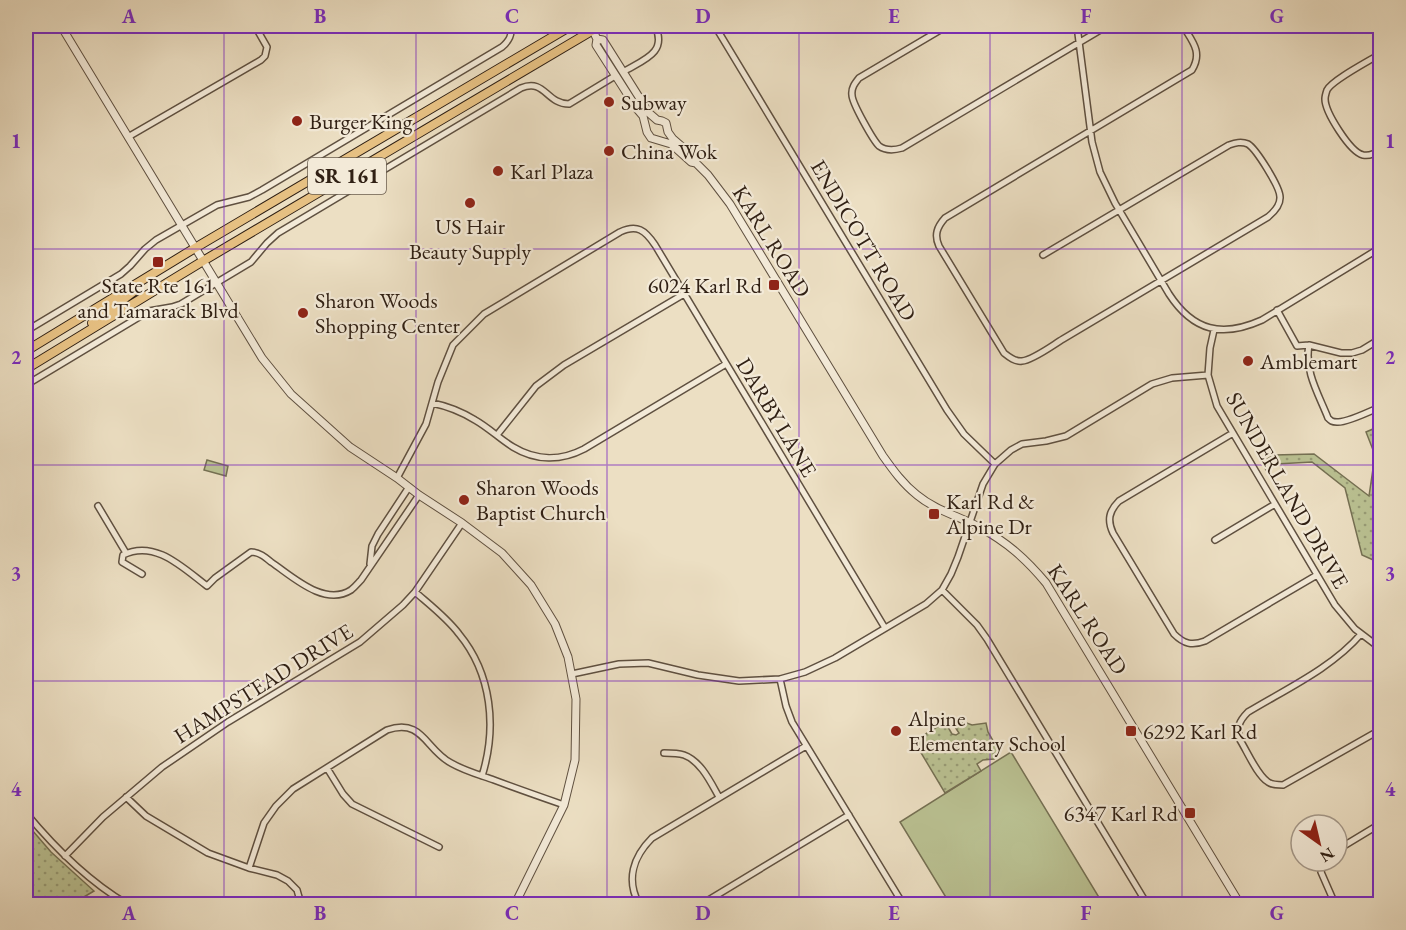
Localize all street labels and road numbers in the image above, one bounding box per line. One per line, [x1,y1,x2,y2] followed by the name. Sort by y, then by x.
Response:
[804,154,923,326] street label: ENDICOTT ROAD
[308,158,386,194] road number: SR 161
[726,180,817,303] street label: KARL ROAD
[730,352,824,482] street label: DARBY LANE
[1220,387,1356,594] street label: SUNDERLAND DRIVE
[1041,558,1134,680] street label: KARL ROAD
[168,617,358,750] street label: HAMPSTEAD DRIVE

